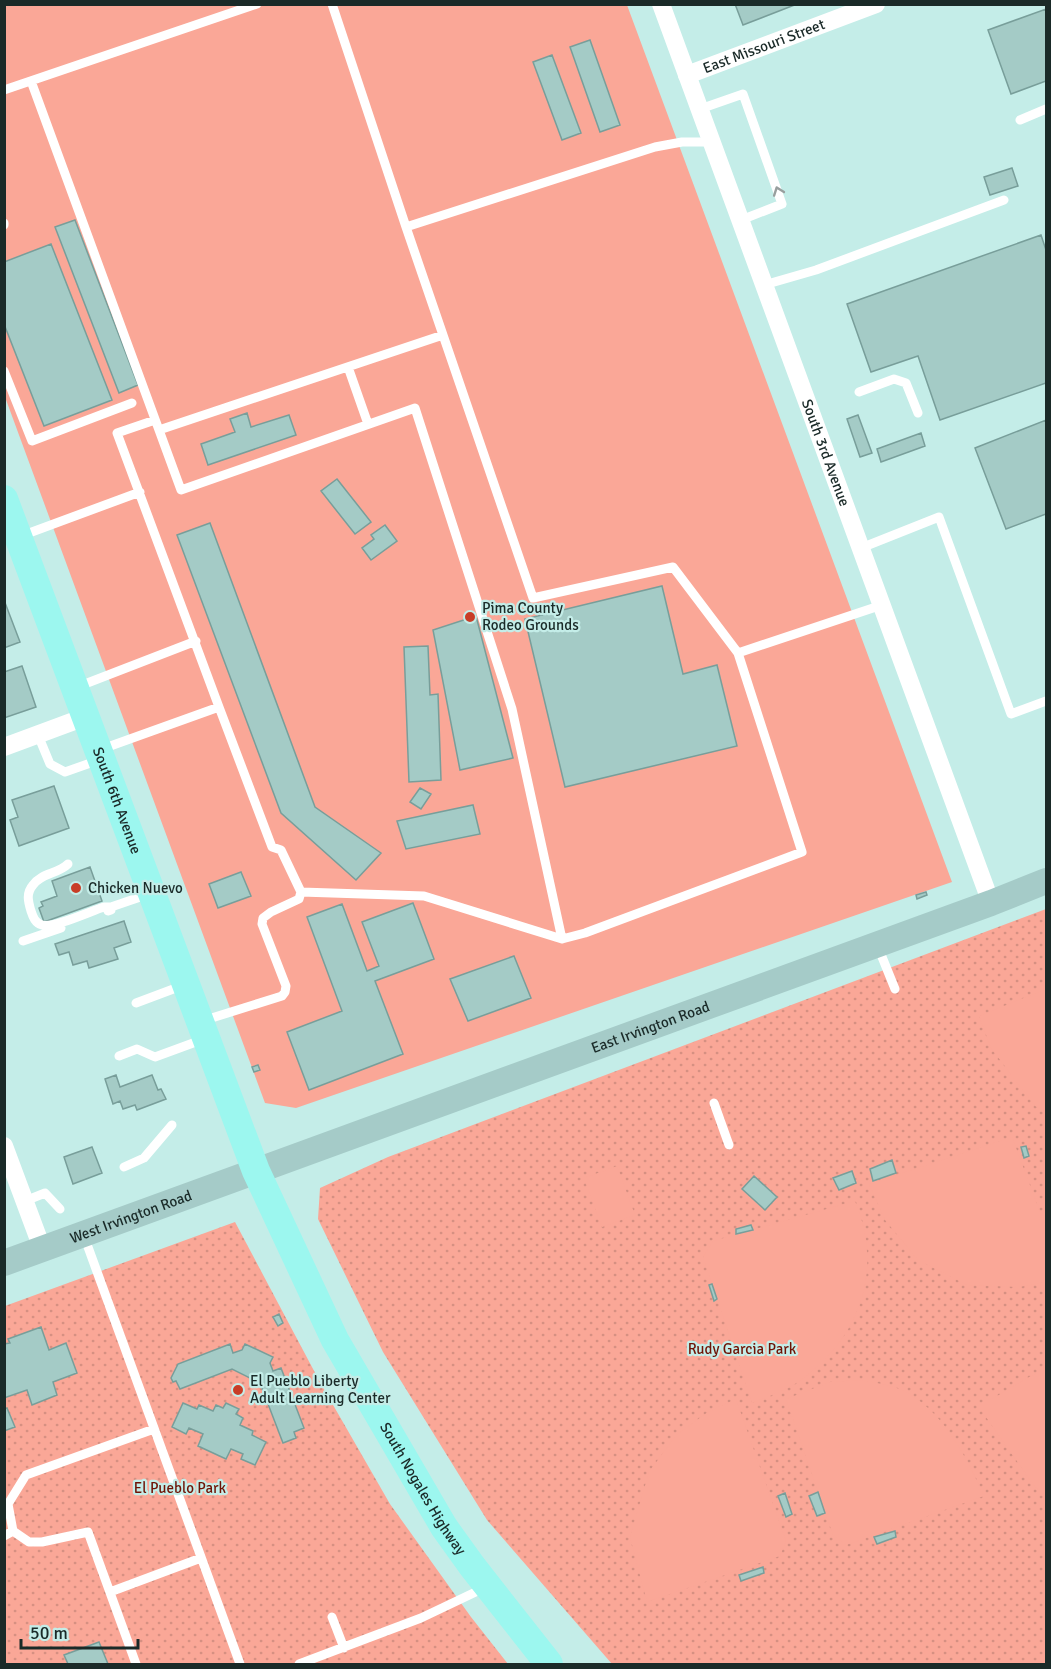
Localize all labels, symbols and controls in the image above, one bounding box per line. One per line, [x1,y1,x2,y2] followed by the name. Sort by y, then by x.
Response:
[700,15,827,77] street label: East Missouri Street
[772,186,785,197] one-way arrow
[798,397,854,509] street label: South 3rd Avenue
[482,599,579,634] place label: Pima County Rodeo Grounds
[463,610,477,624] marker: Pima County Rodeo Grounds
[89,744,145,857] street label: South 6th Avenue
[88,879,183,897] place label: Chicken Nuevo
[69,881,83,895] marker: Chicken Nuevo
[589,997,712,1057] street label: East Irvington Road
[67,1186,194,1247] street label: West Irvington Road
[688,1340,797,1358] park label: Rudy Garcia Park
[250,1372,391,1407] place label: El Pueblo Liberty Adult Learning Center
[231,1383,245,1397] marker: El Pueblo Liberty Adult Learning Center
[376,1419,470,1558] street label: South Nogales Highway
[134,1479,227,1497] park label: El Pueblo Park
[21,1612,138,1650] scale bar
[30,1622,68,1644] text: 50 m

